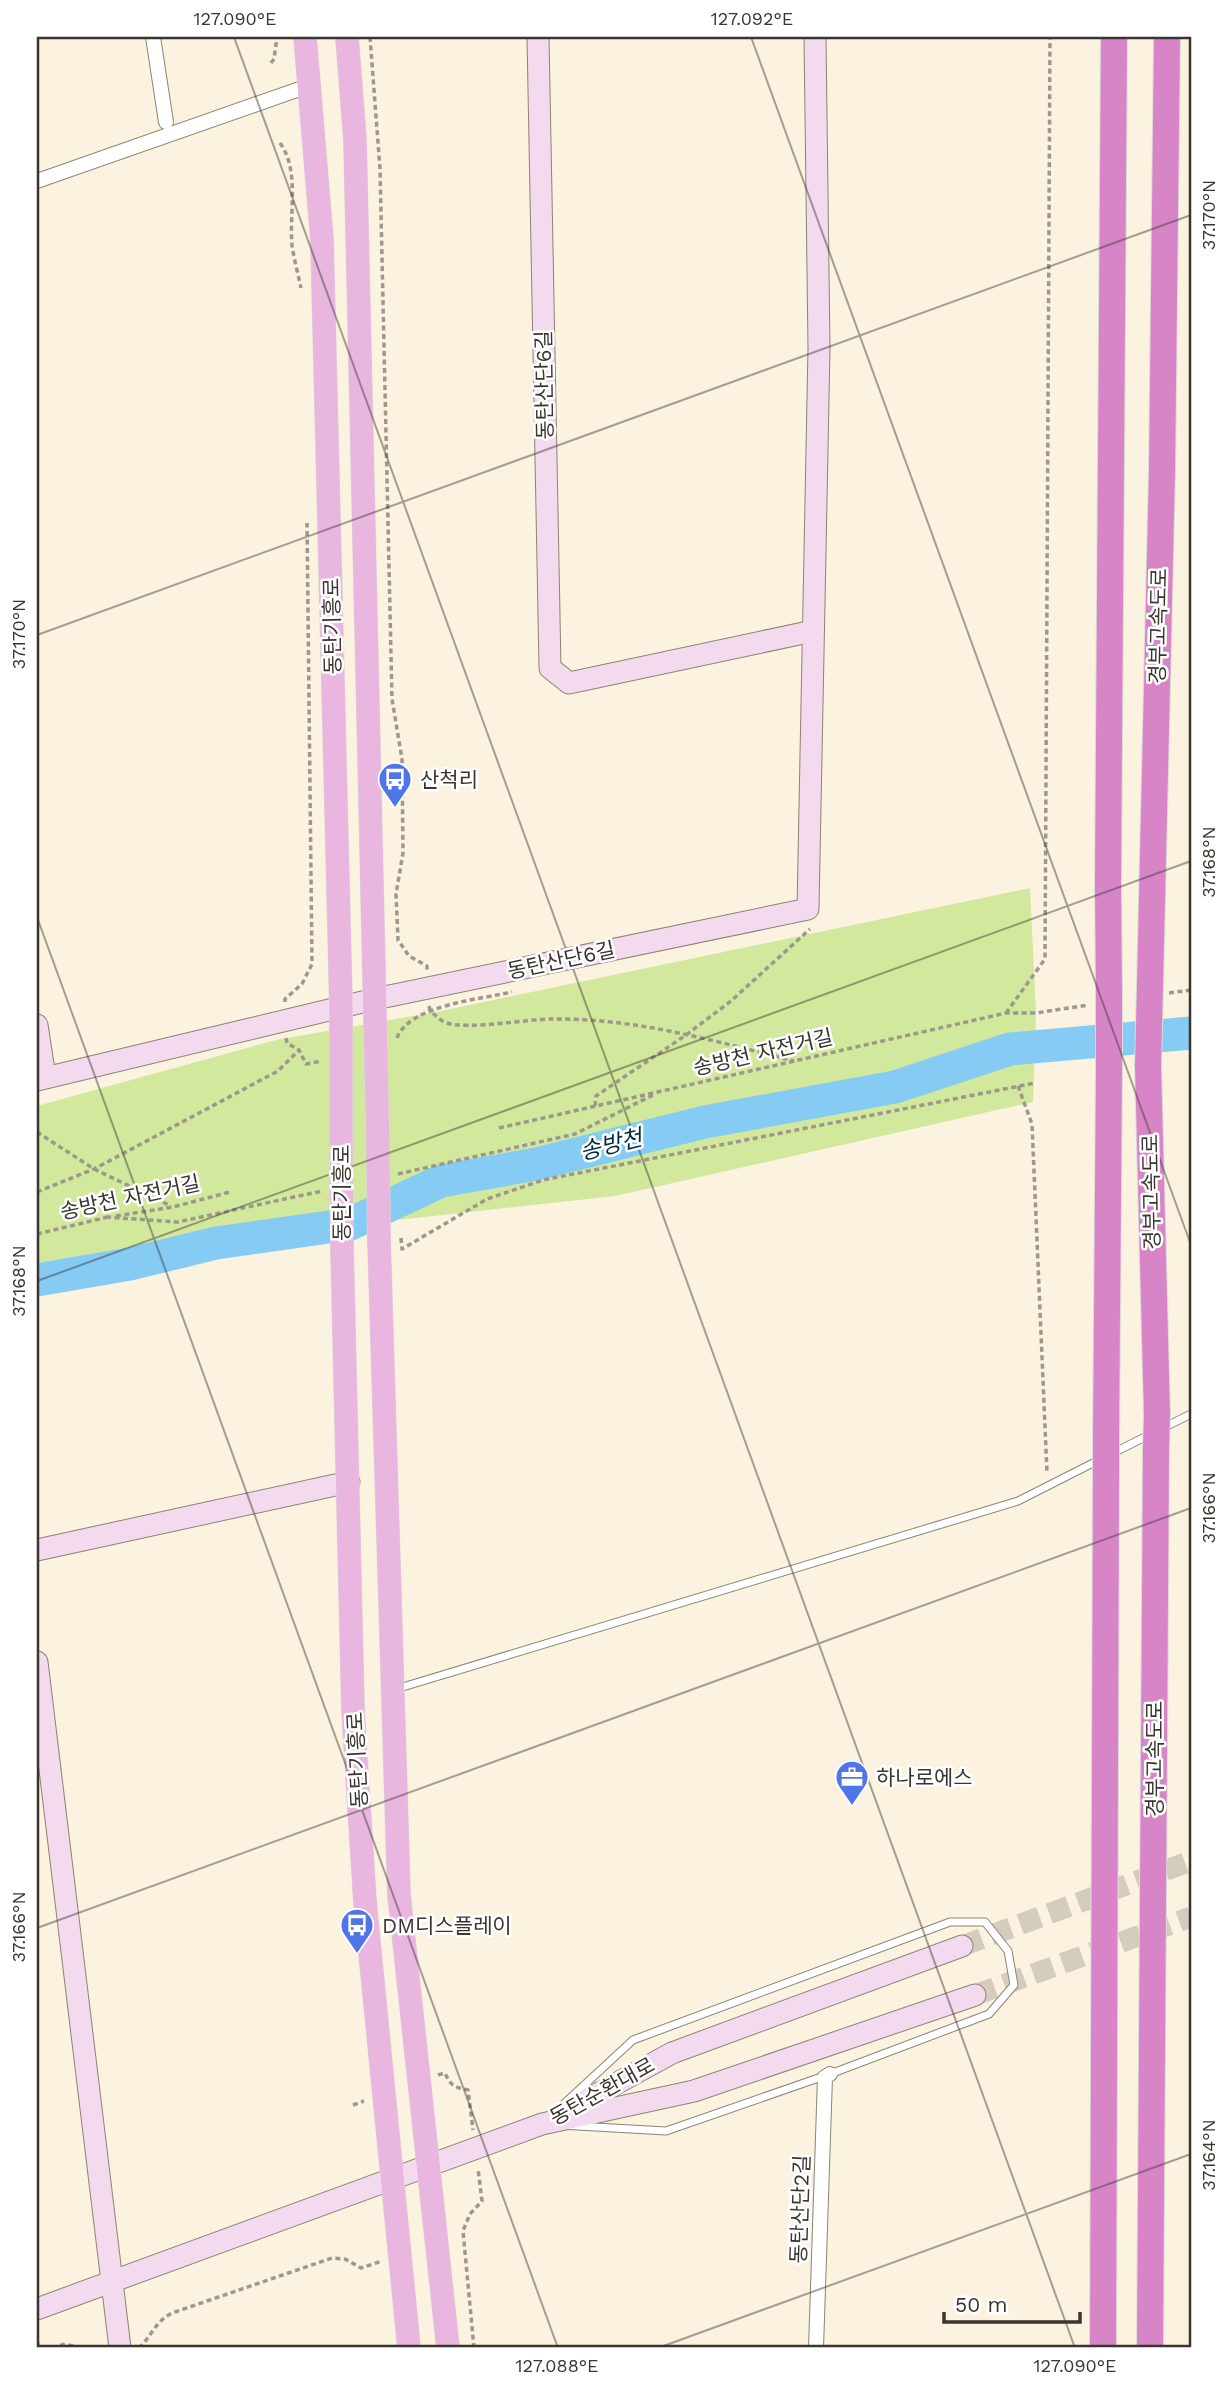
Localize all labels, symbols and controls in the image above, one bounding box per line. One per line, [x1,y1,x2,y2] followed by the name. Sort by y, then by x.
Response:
[193,8,277,29] text: 127.090°E
[711,8,793,29] text: 127.092°E
[1198,180,1219,250] text: 37.170°N
[531,330,557,440] street label: 동탄산단6길
[1144,568,1172,684] street label: 경부고속도로
[319,577,345,675] street label: 동탄기흥로
[8,599,29,669] text: 37.170°N
[376,760,414,809] bus stop icon: 산척리
[420,767,478,792] place label: 산척리
[1198,826,1219,898] text: 37.168°N
[505,936,617,984] street label: 동탄산단6길
[691,1024,835,1080] street label: 송방천 자전거길
[577,1124,648,1166] water label: 송방천
[1137,1134,1165,1250] street label: 경부고속도로
[329,1145,354,1241] street label: 동탄기흥로
[58,1170,202,1224] street label: 송방천 자전거길
[8,1245,29,1317] text: 37.168°N
[1198,1472,1219,1544] text: 37.166°N
[1142,1701,1167,1817] street label: 경부고속도로
[342,1711,372,1809] street label: 동탄기흥로
[833,1758,871,1807] office icon: 하나로에스
[876,1765,973,1790] place label: 하나로에스
[8,1891,29,1963] text: 37.166°N
[338,1906,376,1955] bus stop icon: DM디스플레이
[382,1913,512,1938] place label: DM디스플레이
[545,2052,659,2130] street label: 동탄순환대로
[1198,2119,1219,2191] text: 37.164°N
[786,2154,814,2264] street label: 동탄산단2길
[944,2280,1081,2324] scale bar
[955,2292,1007,2317] text: 50 m
[515,2355,599,2376] text: 127.088°E
[1033,2355,1117,2376] text: 127.090°E

